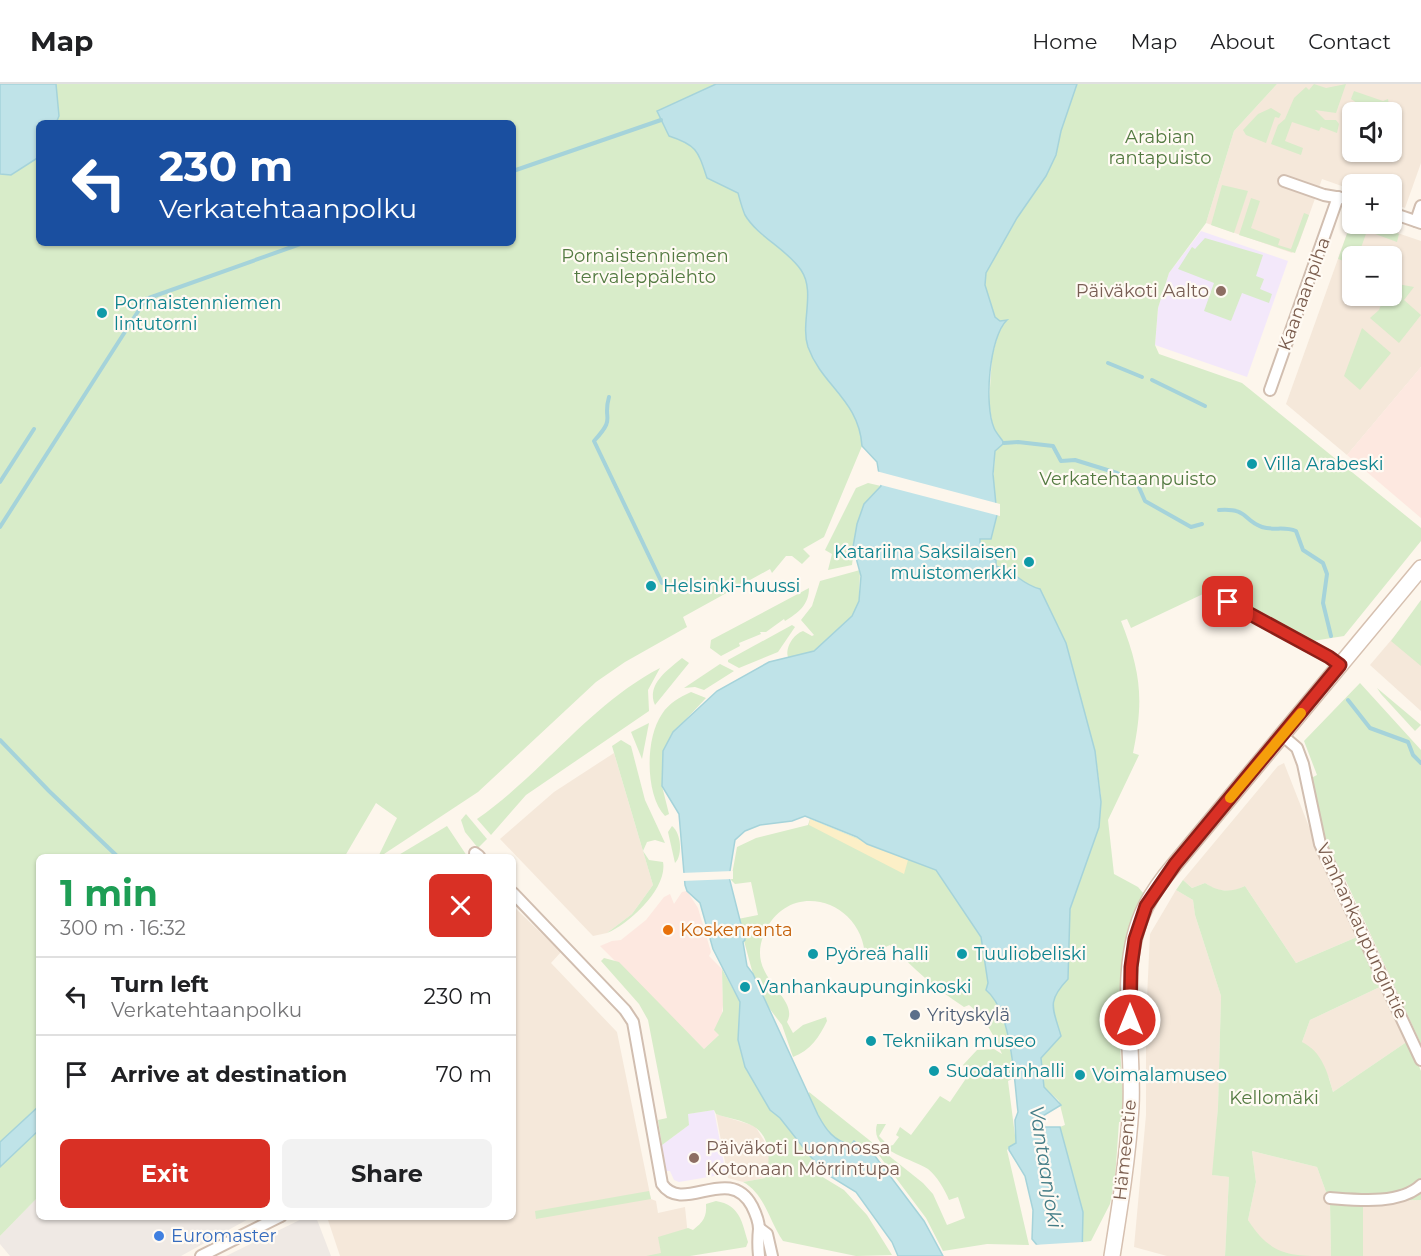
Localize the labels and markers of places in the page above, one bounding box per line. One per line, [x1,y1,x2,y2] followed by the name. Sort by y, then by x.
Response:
[1076,280,1209,302] place label: Päiväkoti Aalto
[1214,284,1228,298] marker: Päiväkoti Aalto
[114,292,282,335] place label: Pornaistenniemen lintutorni
[95,306,109,320] marker: Pornaistenniemen lintutorni
[1264,453,1384,475] place label: Villa Arabeski
[1245,457,1259,471] marker: Villa Arabeski
[834,541,1017,584] place label: Katariina Saksilaisen muistomerkki
[1022,555,1036,569] marker: Katariina Saksilaisen muistomerkki
[663,575,800,597] place label: Helsinki-huussi
[1202,576,1253,627] pin
[644,579,658,593] marker: Helsinki-huussi
[680,919,793,941] place label: Koskenranta
[661,923,675,937] marker: Koskenranta
[825,943,929,965] place label: Pyöreä halli
[974,943,1086,965] place label: Tuuliobeliski
[806,947,820,961] marker: Pyöreä halli
[955,947,969,961] marker: Tuuliobeliski
[757,976,971,998] place label: Vanhankaupunginkoski
[738,980,752,994] marker: Vanhankaupunginkoski
[927,1004,1010,1026] place label: Yrityskylä
[908,1008,922,1022] marker: Yrityskylä
[883,1030,1036,1052] place label: Tekniikan museo
[864,1034,878,1048] marker: Tekniikan museo
[946,1060,1065,1082] place label: Suodatinhalli
[927,1064,941,1078] marker: Suodatinhalli
[1092,1064,1227,1086] place label: Voimalamuseo
[1073,1068,1087,1082] marker: Voimalamuseo
[706,1137,900,1180] place label: Päiväkoti Luonnossa Kotonaan Mörrintupa
[687,1151,701,1165] marker: Päiväkoti Luonnossa Kotonaan Mörrintupa
[171,1225,277,1247] place label: Euromaster
[152,1229,166,1243] marker: Euromaster

